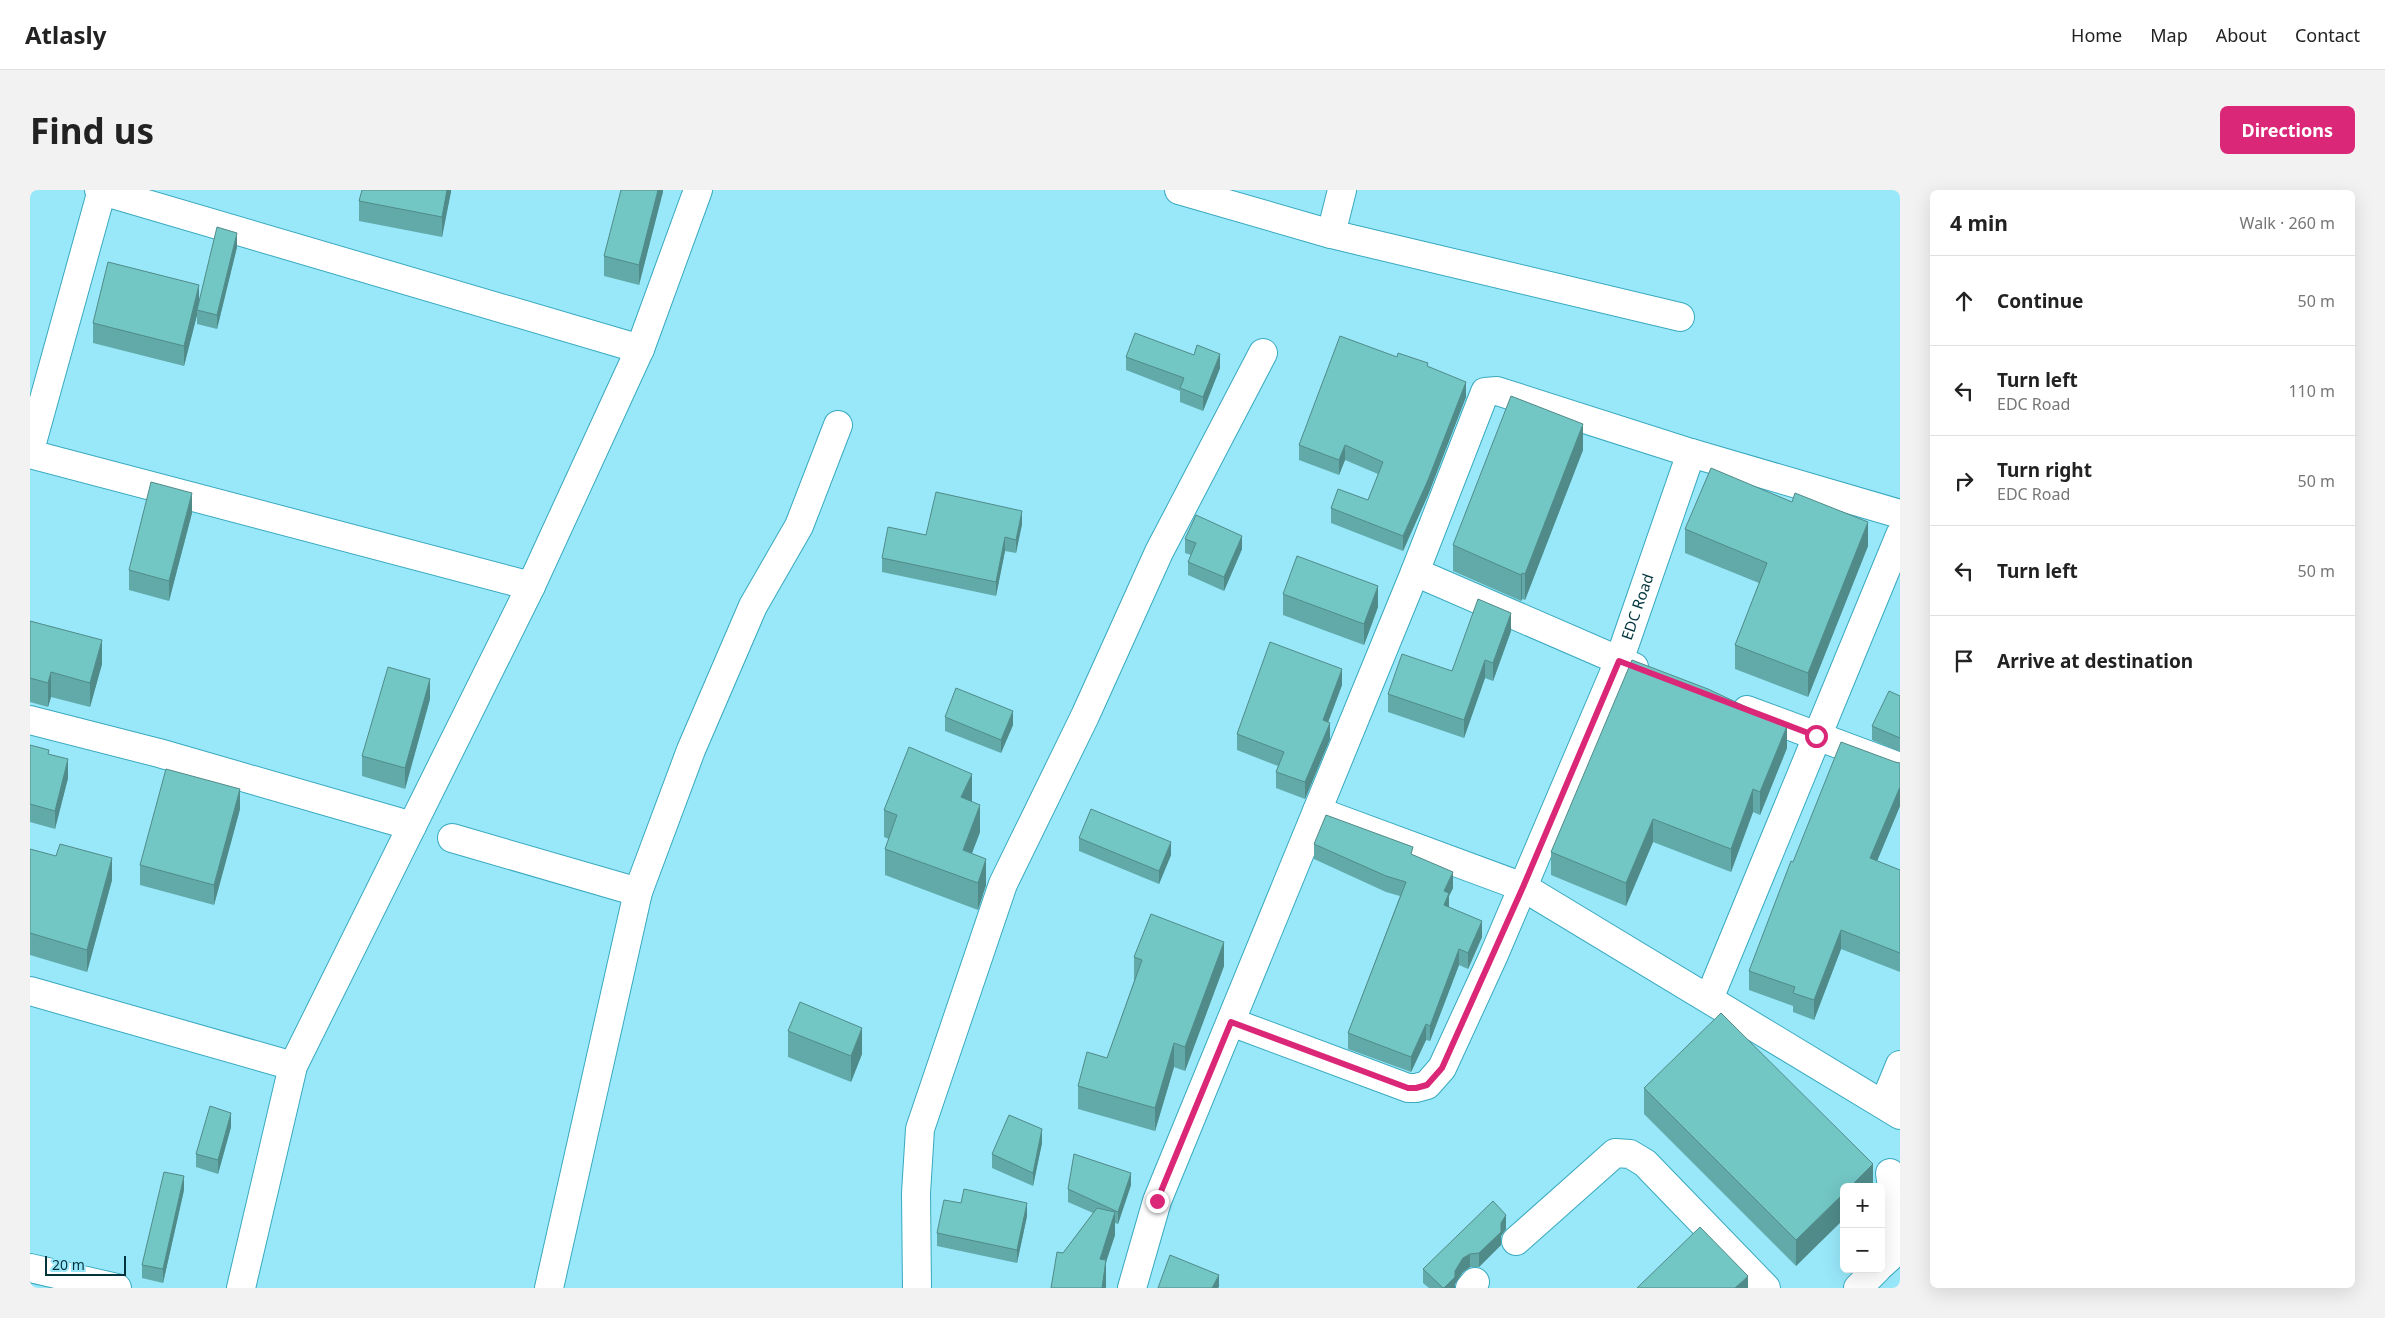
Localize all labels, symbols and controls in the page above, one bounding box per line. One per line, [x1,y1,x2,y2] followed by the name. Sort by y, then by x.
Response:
[25,18,106,51] text: Atlasly
[2071,23,2122,47] text: Home
[2150,23,2188,47] text: Map
[2216,23,2267,47] text: About
[2295,23,2360,47] text: Contact
[2220,106,2355,154] button: Directions
[30,107,154,154] text: Find us
[1950,209,2008,237] text: 4 min
[2240,212,2335,234] text: Walk · 260 m
[1950,287,1978,315] icon: ahead
[1997,288,2083,314] text: Continue
[2298,290,2335,312] text: 50 m
[1997,367,2078,393] text: Turn left
[1950,377,1978,405] icon: left
[2288,380,2335,402] text: 110 m
[1997,393,2070,415] text: EDC Road
[1997,457,2092,483] text: Turn right
[1950,467,1978,495] icon: right
[2298,470,2335,492] text: 50 m
[1997,483,2070,505] text: EDC Road
[1950,557,1978,585] icon: left
[1997,558,2078,584] text: Turn left
[2298,560,2335,582] text: 50 m
[1616,571,1657,642] street label: EDC Road
[1950,647,1978,675] icon: arrive
[1997,648,2193,674] text: Arrive at destination
[1805,725,1828,748] route start
[1840,1183,1885,1273] map controls
[1840,1183,1885,1228] button: +
[1146,1190,1169,1213] route end
[1840,1228,1885,1273] button: −
[45,1253,126,1276] scale bar
[52,1255,85,1274] text: 20 m

